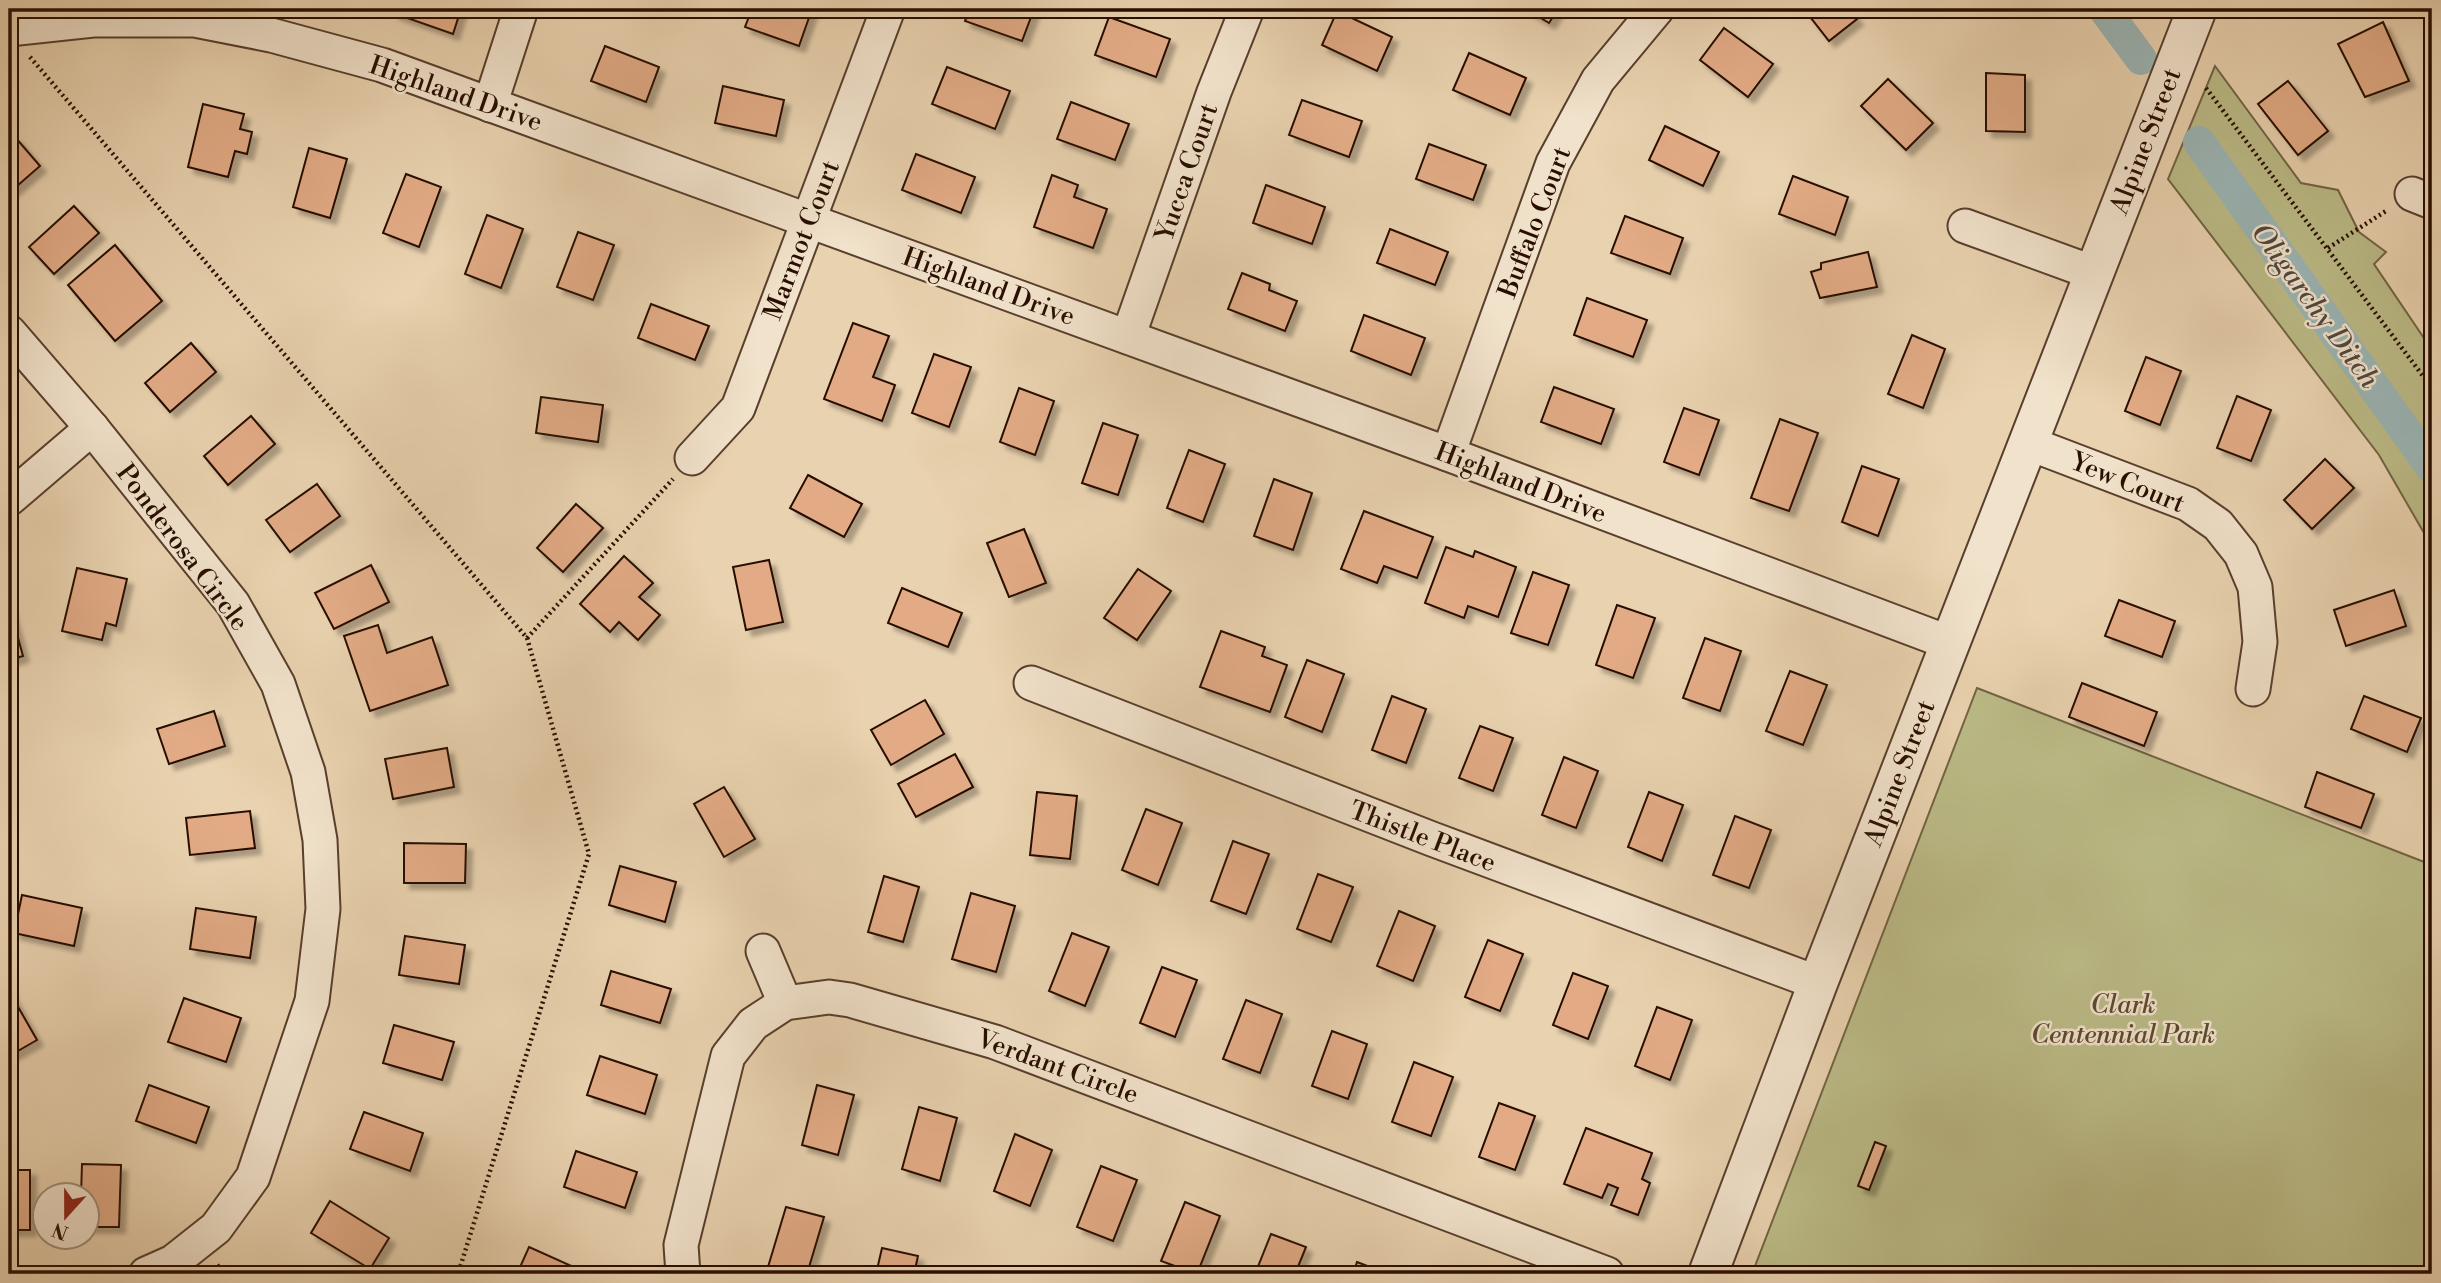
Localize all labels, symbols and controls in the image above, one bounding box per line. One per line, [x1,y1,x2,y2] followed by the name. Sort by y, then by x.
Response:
[365,49,546,139] street label: Highland Drive
[2103,64,2188,220] street label: Alpine Street
[1148,99,1225,247] street label: Yucca Court
[1491,142,1578,303] street label: Buffalo Court
[757,156,847,325] street label: Marmot Court
[2243,216,2387,396] water label: Oligarchy Ditch
[898,241,1079,333] street label: Highland Drive
[1430,436,1611,530] street label: Highland Drive
[2064,445,2189,520] street label: Yew Court
[109,458,255,637] street label: Ponderosa Circle
[1857,696,1942,852] street label: Alpine Street
[1345,794,1500,879] street label: Thistle Place
[2031,989,2215,1051] park label: Clark Centennial Park
[972,1023,1143,1111] street label: Verdant Circle
[32,1182,102,1252] north arrow
[49,1217,72,1245] text: N

